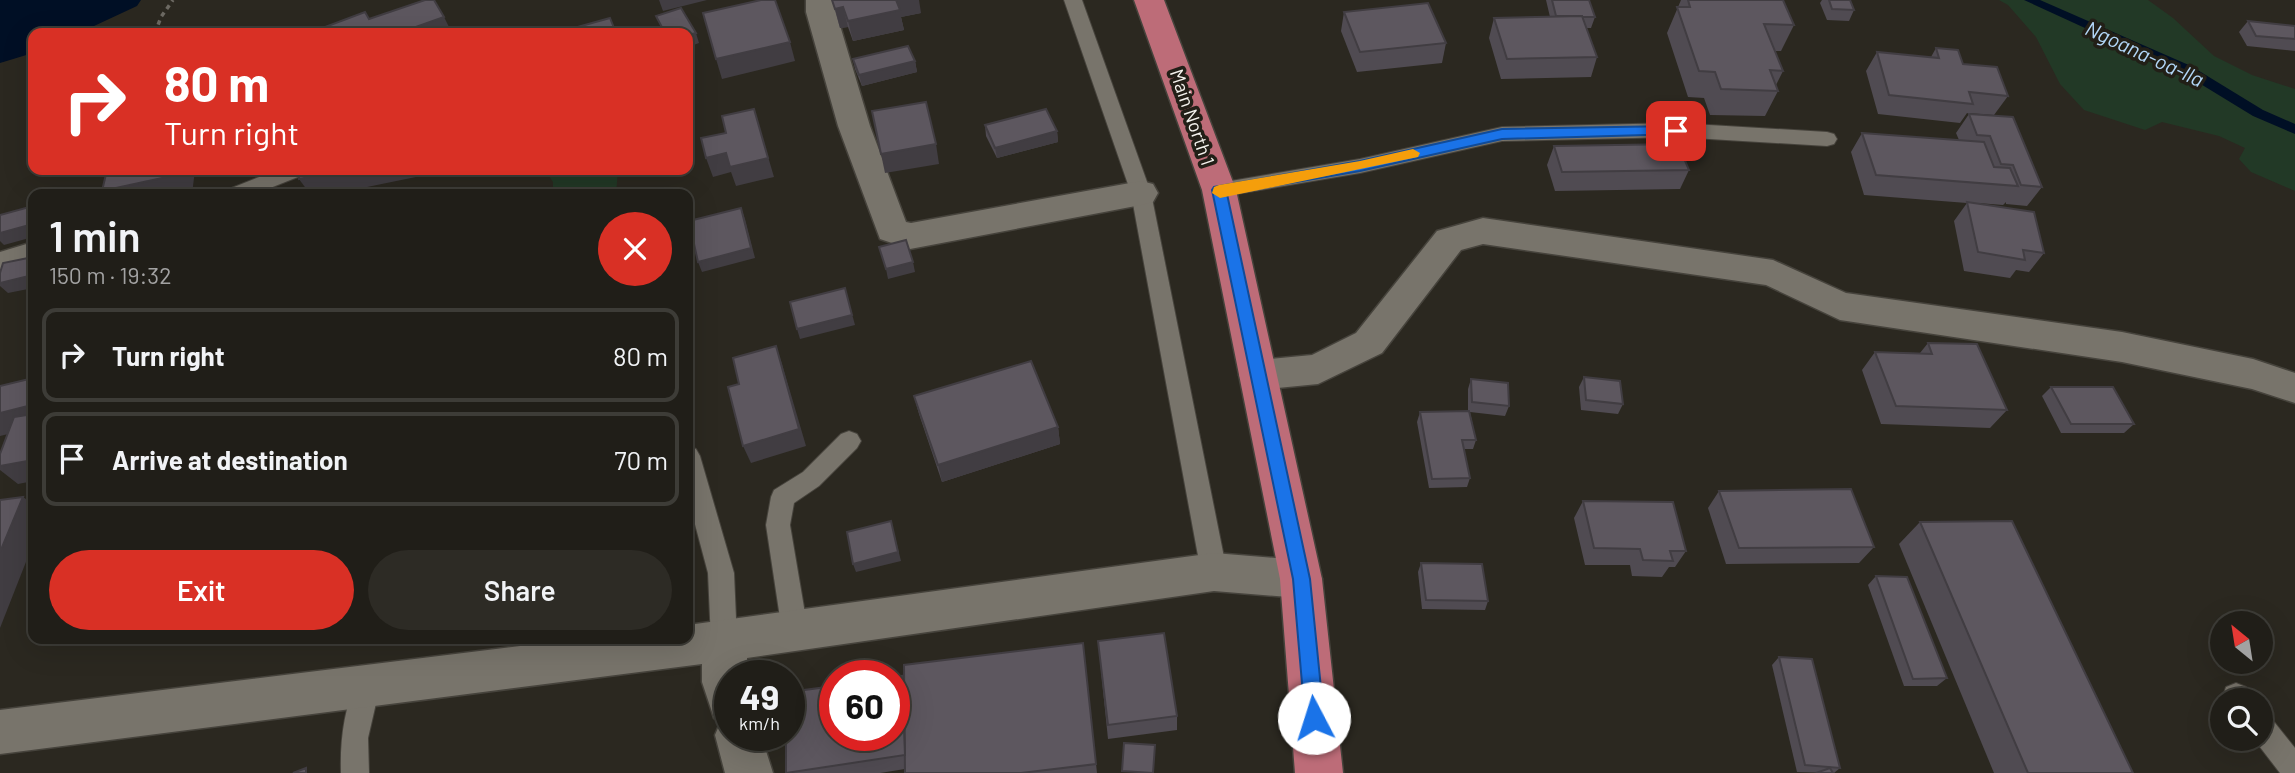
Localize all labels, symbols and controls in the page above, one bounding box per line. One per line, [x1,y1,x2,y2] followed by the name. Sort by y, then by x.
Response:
[2082,15,2208,91] water label: Ngoana-oa-lla
[164,53,269,112] text: 80 m
[49,56,140,147] icon: right
[1166,66,1220,168] street label: Main North 1
[1646,101,1706,161] pin
[1657,112,1695,150] icon: arrive
[164,113,299,151] text: Turn right
[49,210,141,260] text: 1 min
[598,212,672,286] button: close
[49,261,172,289] text: 150 m · 19:32
[53,336,91,374] icon: right
[112,340,225,371] text: Turn right
[613,340,668,371] text: 80 m
[53,440,91,478] icon: arrive
[112,444,348,475] text: Arrive at destination
[614,444,668,475] text: 70 m
[49,550,354,630] button: Exit
[368,550,672,630] button: Share
[2210,611,2273,674] north arrow
[2210,611,2273,751] map controls
[819,660,910,751] speed limit sign: 60
[740,675,779,717] text: 49
[1277,681,1351,755] position arrow
[2210,688,2273,751] button: search
[739,712,780,734] text: km/h

